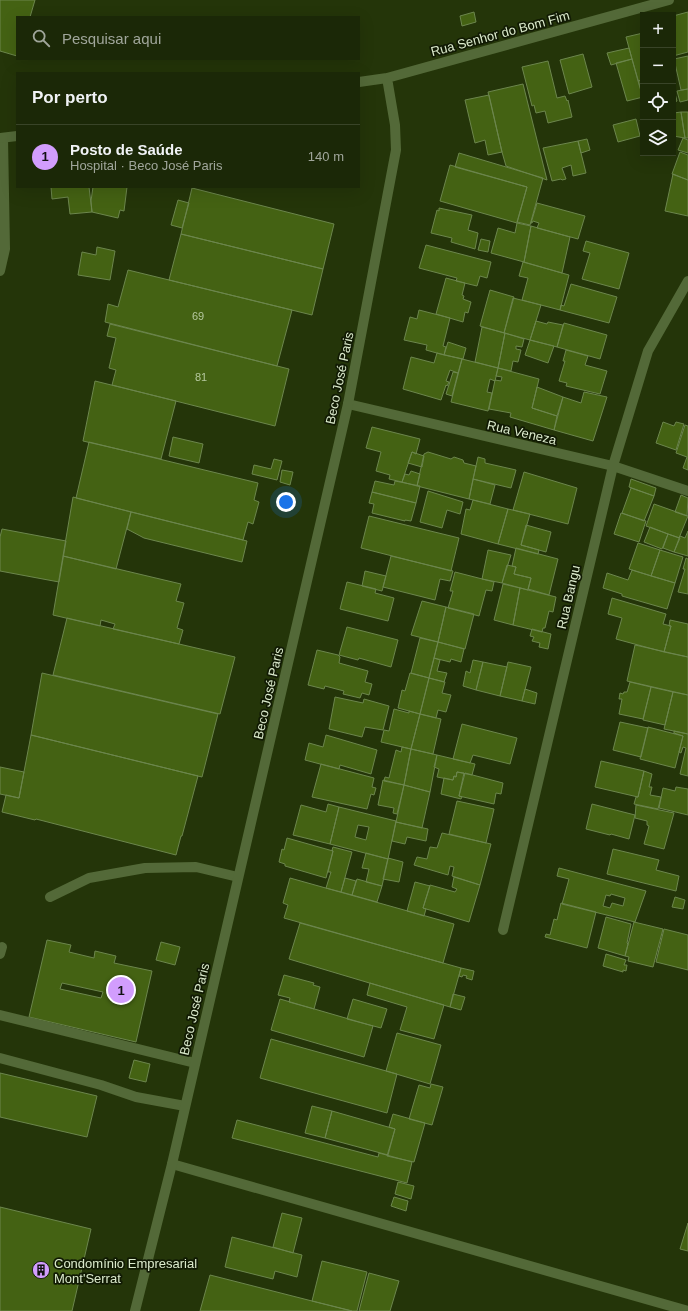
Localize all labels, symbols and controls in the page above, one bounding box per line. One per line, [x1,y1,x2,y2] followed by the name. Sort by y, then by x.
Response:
[429,8,571,59] street label: Rua Senhor do Bom Fim
[640,12,676,156] map controls
[640,12,676,48] button: +
[16,16,360,60] search box
[30,27,52,49] icon: search
[62,30,161,47] text: Pesquisar aqui
[640,48,676,84] button: −
[640,84,676,120] button: locate
[32,88,108,107] text: Por perto
[640,120,676,156] button: layers
[70,141,183,158] text: Posto de Saúde
[41,149,49,164] text: 1
[308,149,344,164] text: 140 m
[70,158,222,173] text: Hospital · Beco José Paris
[192,310,204,322] house number: 69
[322,330,357,426] street label: Beco José Paris
[195,371,207,383] house number: 81
[486,417,559,448] street label: Rua Veneza
[276,492,296,512] your location
[554,564,583,630] street label: Rua Bangu
[251,645,286,741] street label: Beco José Paris
[177,961,212,1057] street label: Beco José Paris
[108,975,134,1005] pin: 1
[54,1256,197,1286] place label: Condomínio Empresarial Mont'Serrat
[31,1260,51,1280] building icon: Condomínio Empresarial Mont'Serrat

